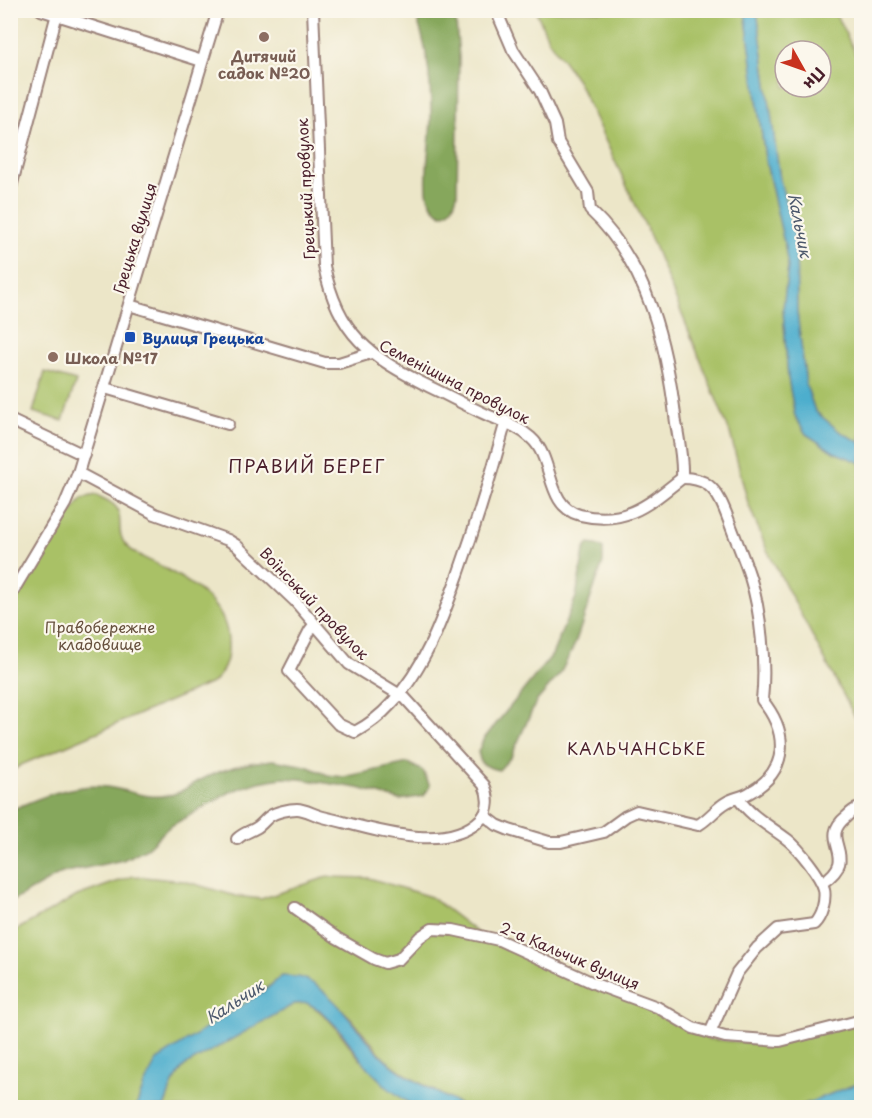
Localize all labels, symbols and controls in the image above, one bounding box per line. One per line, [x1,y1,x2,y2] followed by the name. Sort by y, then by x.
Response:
[257,30,271,44] marker: Дитячий садок №20
[773,39,833,99] north arrow
[218,44,310,84] place label: Дитячий садок №20
[799,63,832,96] text: Пн
[290,118,320,260] street label: Грецький провулок
[106,180,162,296] street label: Грецька вулиця
[783,191,819,261] water label: Кальчик
[142,326,265,349] place label: Вулиця Грецька
[123,330,137,344] marker: Вулиця Грецька
[376,333,534,429] street label: Семенішина провулок
[65,346,158,369] place label: Школа №17
[46,350,60,364] marker: Школа №17
[228,452,386,479] district label: ПРАВИЙ БЕРЕГ
[255,541,375,665] street label: Воїнський провулок
[45,615,155,655] park label: Правобережне кладовище
[567,736,707,760] district label: КАЛЬЧАНСЬКЕ
[496,915,644,995] street label: 2-а Кальчик вулиця
[200,972,269,1029] water label: Кальчик

